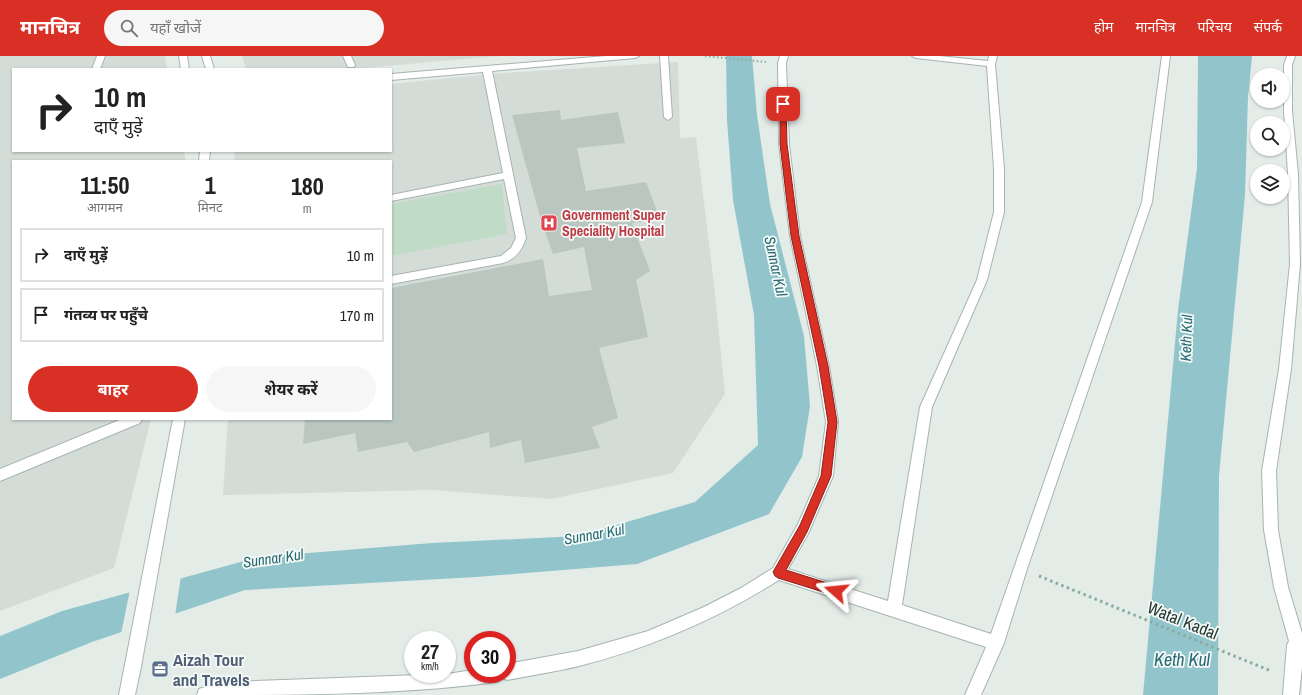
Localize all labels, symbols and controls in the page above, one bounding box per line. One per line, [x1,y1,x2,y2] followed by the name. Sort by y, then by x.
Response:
[104,10,384,46] search box
[20,14,80,40] text: मानचित्र
[118,17,140,39] icon: search
[150,17,201,38] text: यहाँ खोजें
[1094,18,1113,36] text: होम
[1135,18,1176,36] text: मानचित्र
[1198,18,1232,36] text: परिचय
[1254,18,1282,36] text: संपर्क
[1250,68,1290,204] map controls
[1250,68,1290,108] button: sound
[94,78,146,116] text: 10 m
[28,84,80,136] icon: right
[766,87,800,121] pin
[772,93,794,115] icon: arrive
[94,114,143,139] text: दाएँ मुड़ें
[1250,116,1290,156] button: search
[1250,164,1290,204] button: layers
[80,169,129,201] text: 11:50
[205,169,216,201] text: 1
[291,170,324,202] text: 180
[87,199,123,216] text: आगमन
[198,199,223,216] text: मिनट
[303,200,312,217] text: m
[562,206,666,240] place label: Government Super Speciality Hospital
[539,213,559,233] hospital icon: Government Super Speciality Hospital
[759,234,793,298] water label: Sunnar Kul
[30,244,52,266] icon: right
[64,244,108,265] text: दाएँ मुड़ें
[347,245,374,266] text: 10 m
[30,304,52,326] icon: arrive
[64,304,148,325] text: गंतव्य पर पहुँचे
[340,305,374,326] text: 170 m
[1175,314,1197,362] water label: Keth Kul
[28,366,198,412] button: बाहर
[206,366,376,412] button: शेयर करें
[562,518,626,550] water label: Sunnar Kul
[241,543,305,573] water label: Sunnar Kul
[815,570,857,612] position arrow
[1144,595,1222,645] street label: Watal Kadal
[464,631,516,683] speed limit sign: 30
[421,638,439,665] text: 27
[1154,647,1211,672] water label: Keth Kul
[173,648,250,691] place label: Aizah Tour and Travels
[150,659,170,679] office icon: Aizah Tour and Travels
[421,660,439,673] text: km/h

